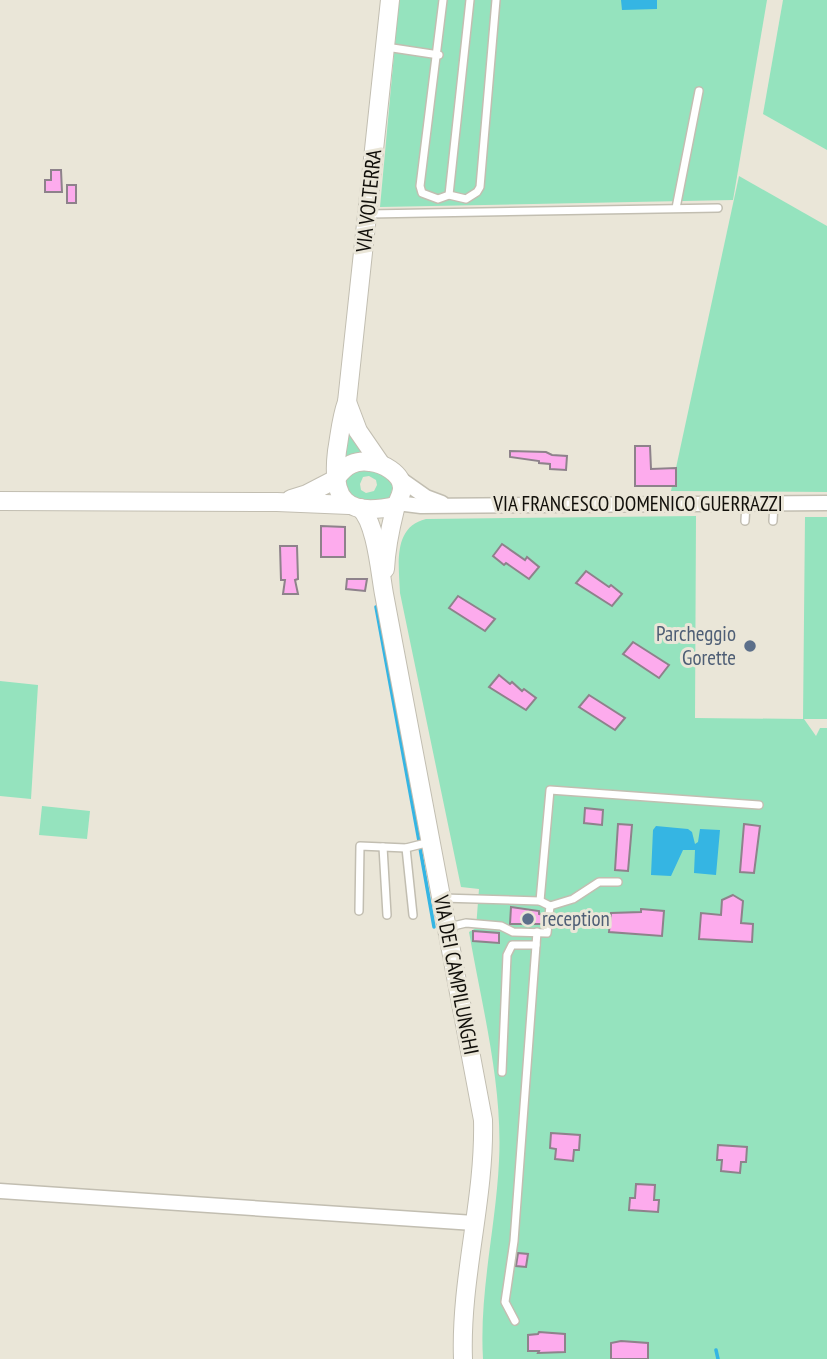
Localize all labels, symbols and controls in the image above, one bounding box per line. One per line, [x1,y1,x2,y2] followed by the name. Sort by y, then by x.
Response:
[350,148,387,255] street label: VIA VOLTERRA
[492,490,783,517] street label: VIA FRANCESCO DOMENICO GUERRAZZI
[656,620,736,671] place label: Parcheggio Gorette
[742,638,758,654] marker: Parcheggio Gorette
[428,892,485,1057] street label: VIA DEI CAMPILUNGHI
[542,905,610,932] place label: reception
[520,911,536,927] marker: reception

